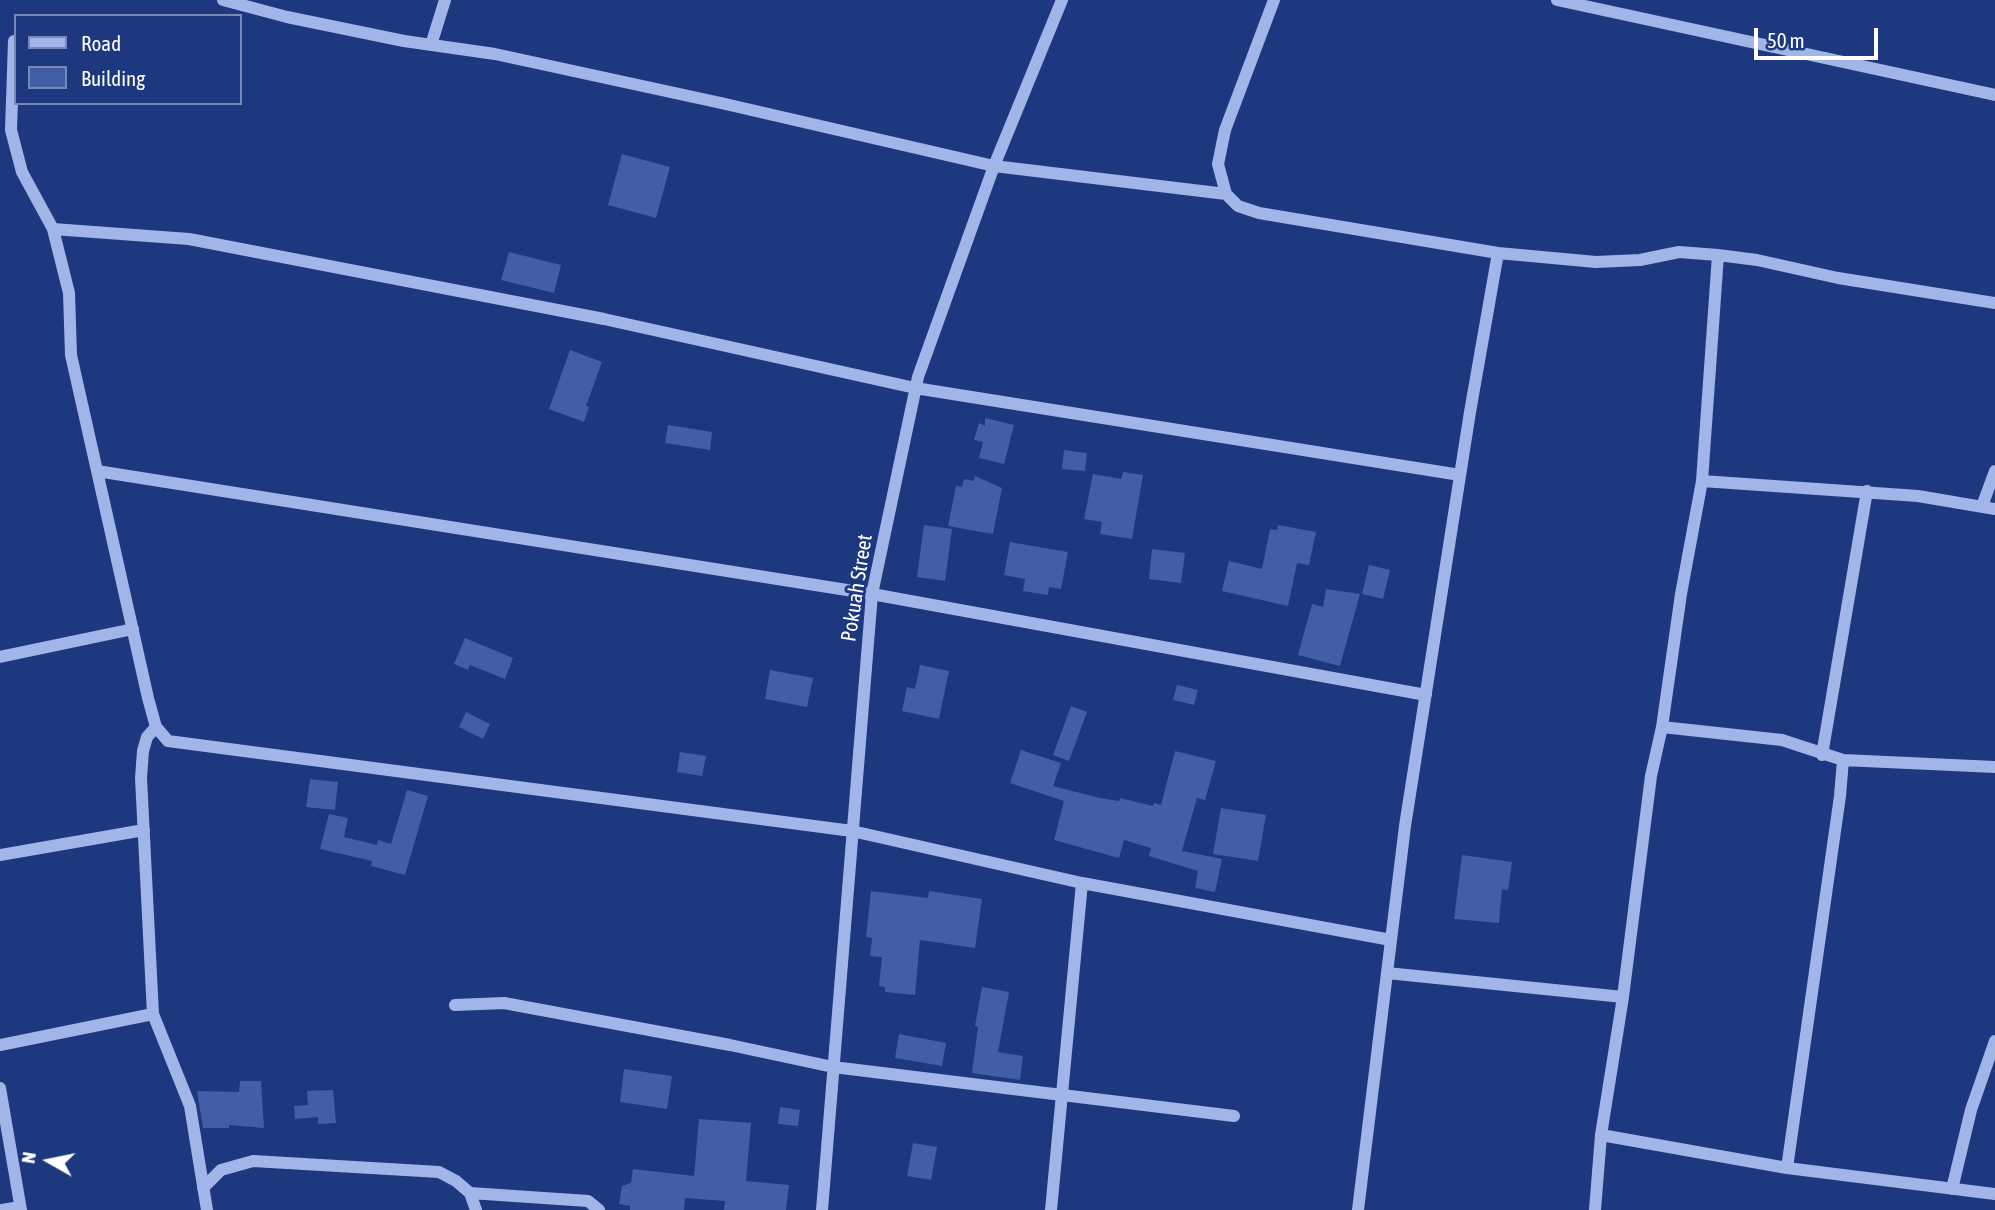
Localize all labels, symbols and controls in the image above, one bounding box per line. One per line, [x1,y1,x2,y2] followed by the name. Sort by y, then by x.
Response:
[14,14,242,105] legend
[1757,14,1881,58] scale bar
[1767,28,1805,52] text: 50 m
[81,31,121,55] text: Road
[81,66,145,90] text: Building
[836,533,878,643] street label: Pokuah Street
[14,1126,84,1196] north arrow
[17,1150,40,1165] text: N

